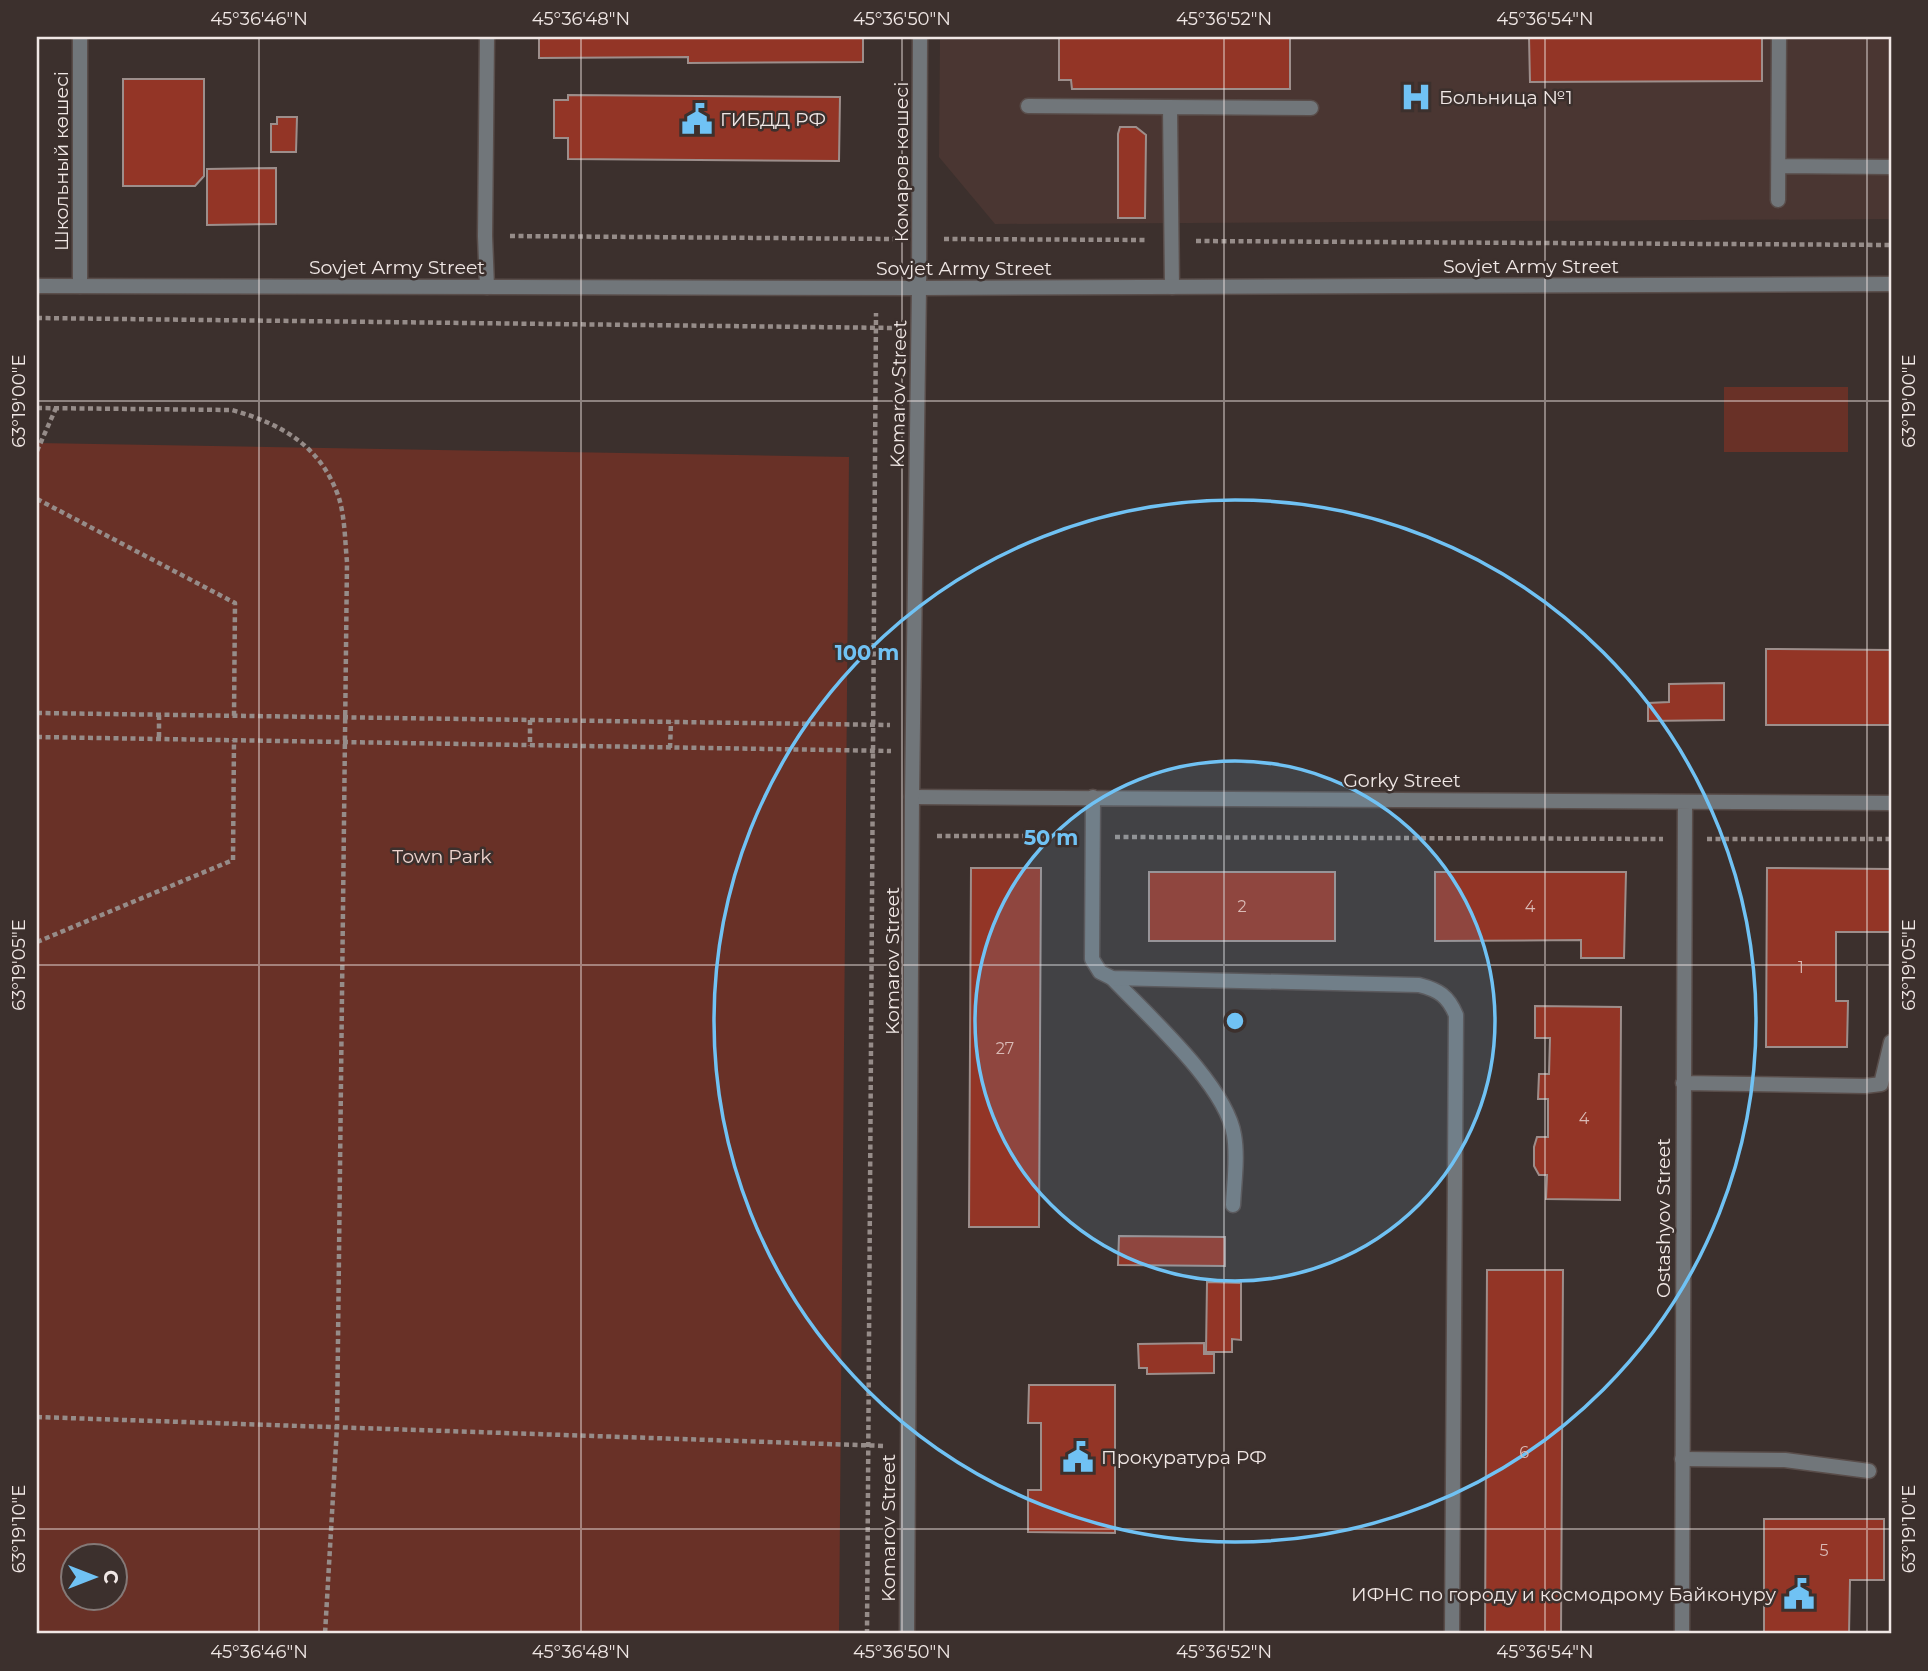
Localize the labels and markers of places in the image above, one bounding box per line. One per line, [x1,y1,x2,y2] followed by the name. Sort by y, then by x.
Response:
[1399,80,1433,114] hospital icon: Больница №1
[1439,86,1573,109] place label: Больница №1
[680,102,714,136] public building icon: ГИБДД РФ
[720,108,826,131] place label: ГИБДД РФ
[1223,1009,1247,1033] centre of rings
[1061,1440,1095,1474] public building icon: Прокуратура РФ
[1101,1446,1267,1469] place label: Прокуратура РФ
[1782,1577,1816,1611] public building icon: ИФНС по городу и космодрому Байконуру
[1351,1583,1776,1606] place label: ИФНС по городу и космодрому Байконуру

